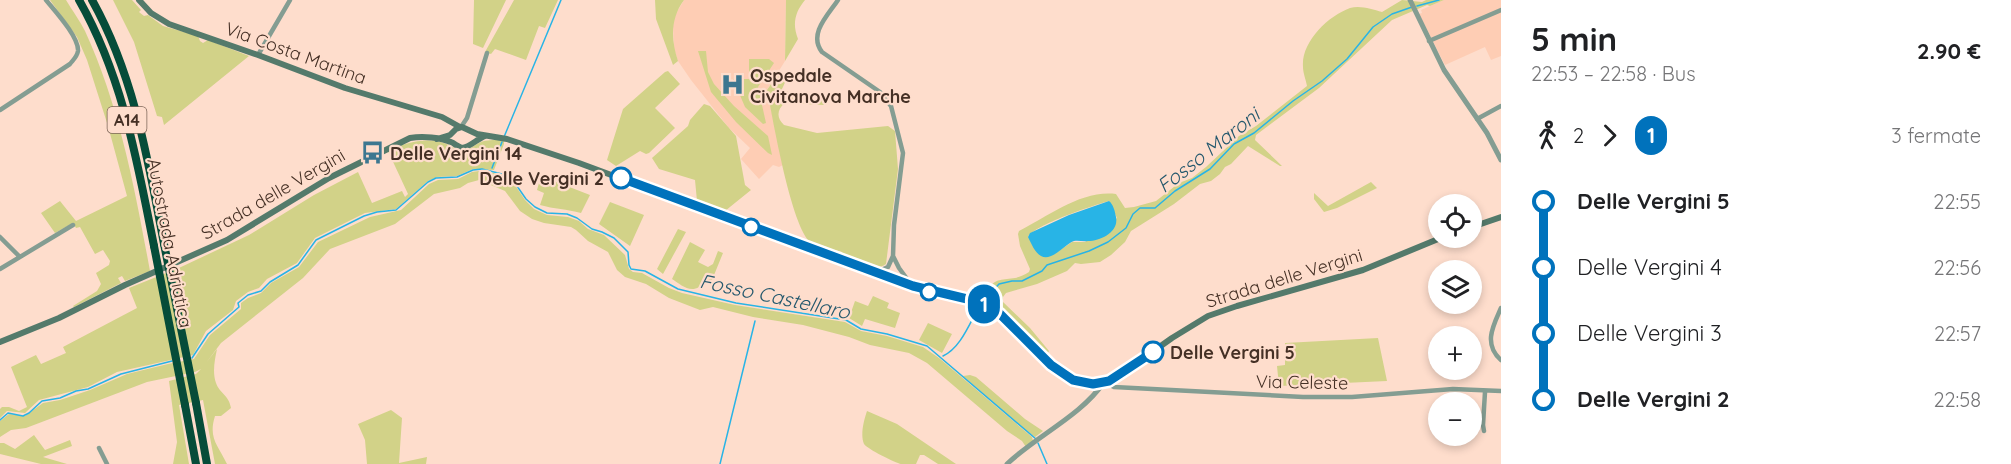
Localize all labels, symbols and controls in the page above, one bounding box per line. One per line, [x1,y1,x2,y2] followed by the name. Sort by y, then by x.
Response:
[222,17,370,89] street label: Via Costa Martina
[1531,18,1617,59] text: 5 min
[1917,37,1981,65] text: 2.90 €
[1531,61,1696,86] text: 22:53 – 22:58 · Bus
[750,64,911,108] place label: Ospedale Civitanova Marche
[719,72,745,98] hospital icon: Ospedale Civitanova Marche
[1152,101,1266,198] water label: Fosso Maroni
[108,107,146,133] road number: A14
[1531,119,1564,152] icon: walk
[1593,119,1626,152] icon: forward
[1647,122,1655,148] text: 1
[1573,123,1584,148] text: 2
[1891,123,1981,148] text: 3 fermate
[359,140,385,166] bus stop icon: Delle Vergini 14
[390,142,523,165] place label: Delle Vergini 14
[197,143,349,245] street label: Strada delle Vergini
[142,156,198,330] street label: Autostrada Adriatica
[479,167,604,190] place label: Delle Vergini 2
[610,167,632,189] marker: Delle Vergini 2
[1577,187,1730,215] text: Delle Vergini 5
[1933,189,1981,214] text: 22:55
[1428,194,1482,446] map controls
[1428,194,1482,248] button: locate
[742,218,760,236] unlabelled marker
[1203,243,1365,313] street label: Strada delle Vergini
[1577,253,1722,281] text: Delle Vergini 4
[1933,255,1981,280] text: 22:56
[1428,260,1482,314] button: layers
[698,268,853,324] water label: Fosso Castellaro
[920,283,938,301] unlabelled marker
[964,284,1004,324] line badge: 1
[980,291,988,317] text: 1
[1577,319,1722,347] text: Delle Vergini 3
[1934,321,1981,346] text: 22:57
[1428,326,1482,380] button: +
[1142,341,1164,363] marker: Delle Vergini 5
[1170,341,1295,364] place label: Delle Vergini 5
[1256,370,1348,394] street label: Via Celeste
[1577,385,1730,413] text: Delle Vergini 2
[1933,387,1981,412] text: 22:58
[1428,392,1482,446] button: −

